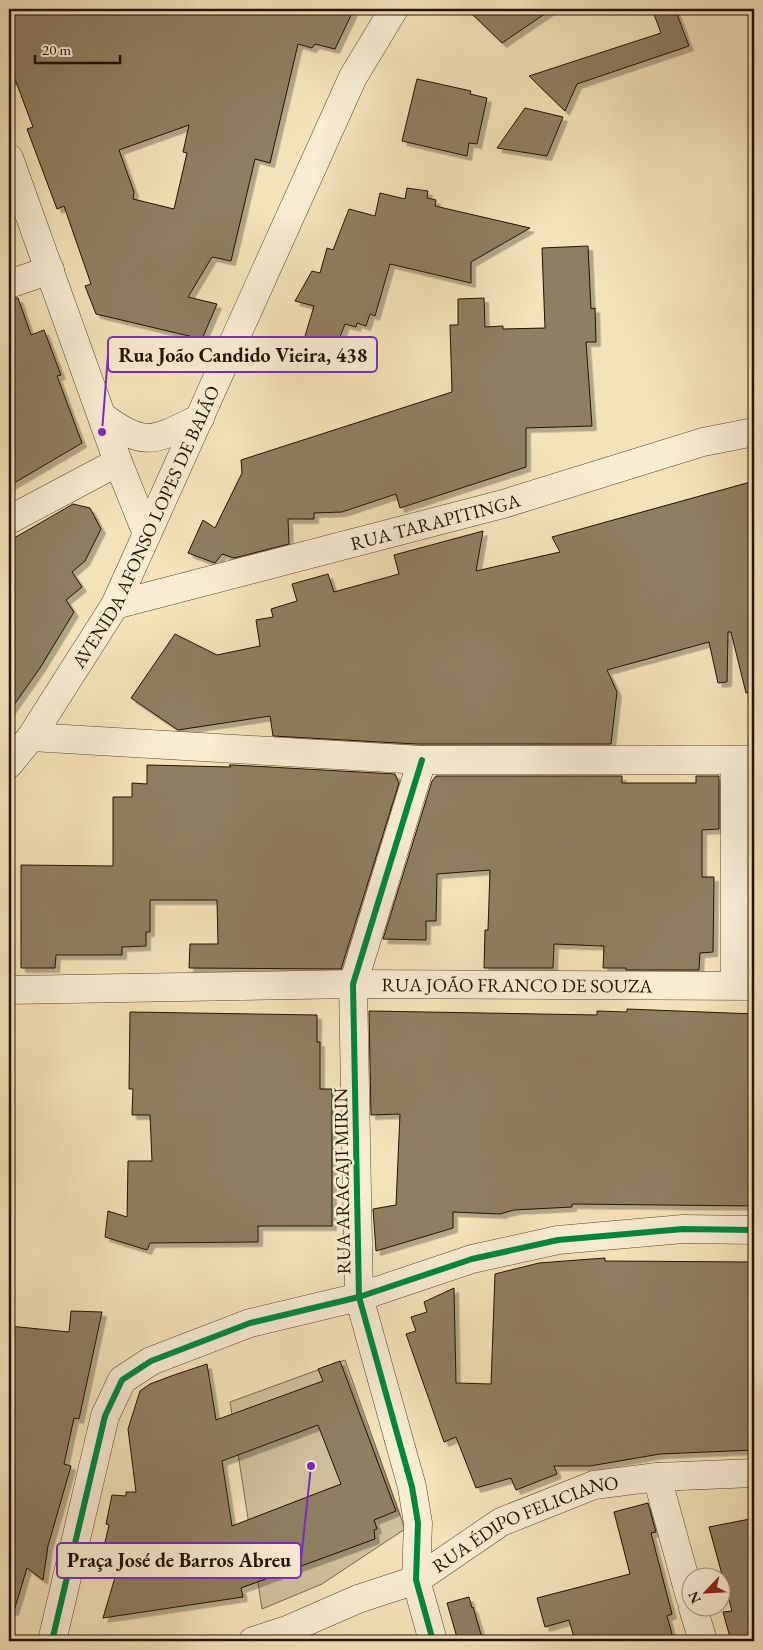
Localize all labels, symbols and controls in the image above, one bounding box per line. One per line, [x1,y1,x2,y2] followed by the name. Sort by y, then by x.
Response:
[35,32,120,64] scale bar
[42,40,71,59] text: 20 m
[108,337,377,372] callout: Rua João Candido Vieira, 438
[119,342,367,368] text: Rua João Candido Vieira, 438
[65,381,225,674] street label: AVENIDA AFONSO LOPES DE BAIÃO
[348,487,524,556] street label: RUA TARAPITINGA
[381,972,653,998] street label: RUA JOÃO FRANCO DE SOUZA
[328,1088,356,1274] street label: RUA ARACAJI MIRIN
[427,1470,620,1578] street label: RUA ÉDIPO FELICIANO
[57,1543,301,1578] callout: Praça José de Barros Abreu
[67,1547,291,1573] text: Praça José de Barros Abreu
[680,1568,730,1618] north arrow
[683,1588,705,1606] text: N

